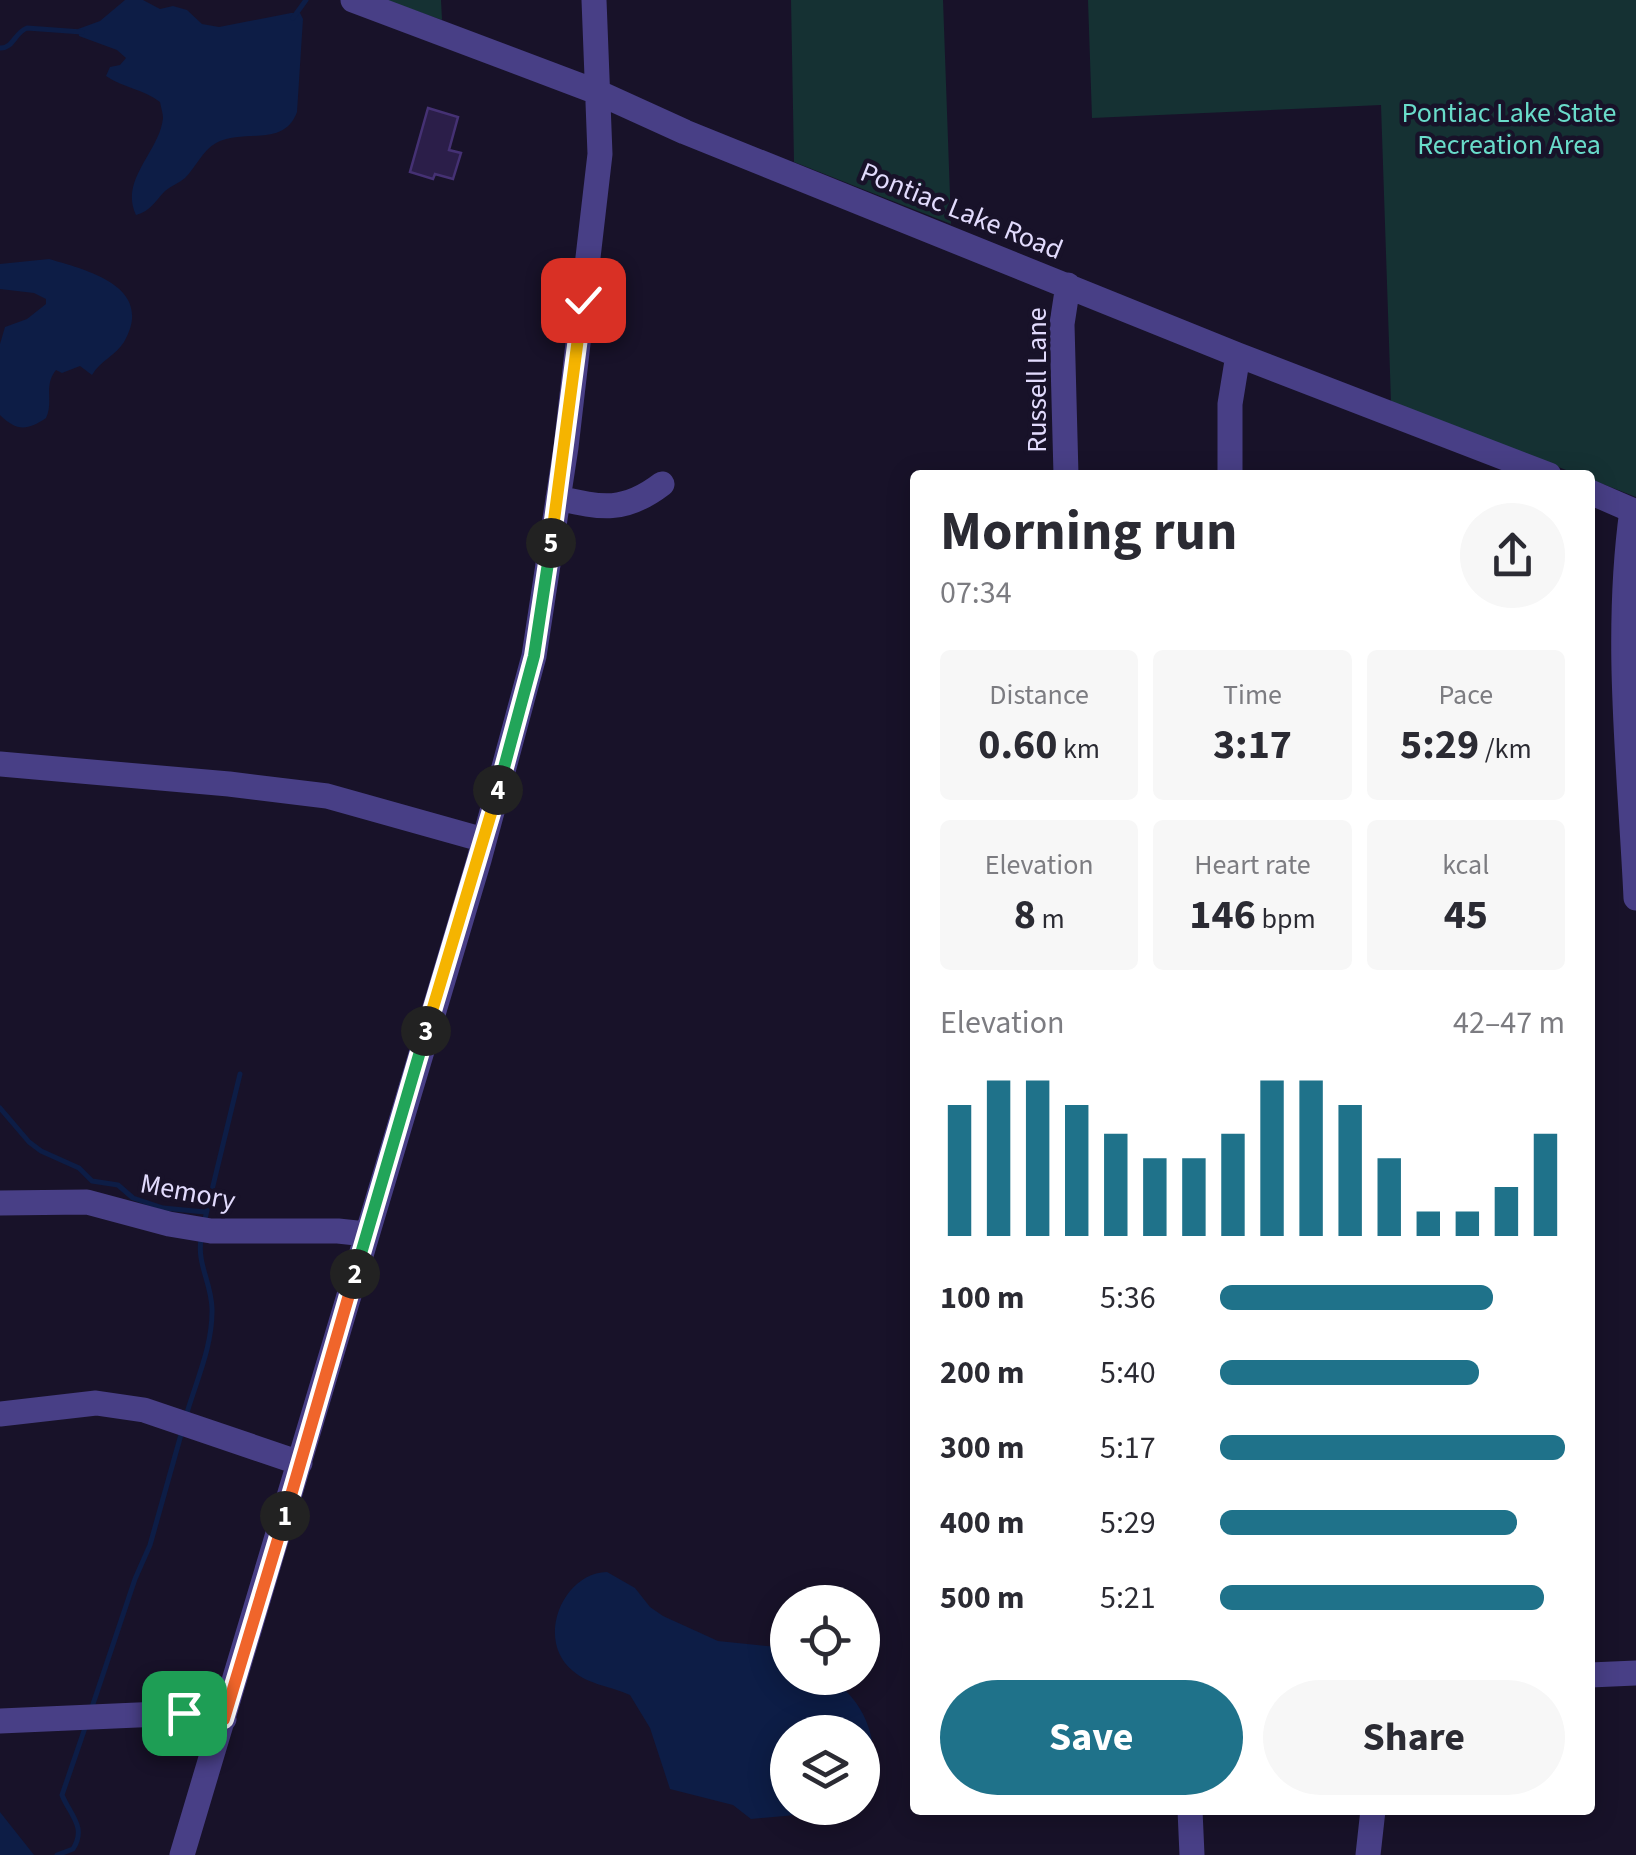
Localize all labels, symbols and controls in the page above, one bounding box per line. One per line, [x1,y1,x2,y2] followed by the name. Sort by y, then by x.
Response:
[1402,93,1616,165] park label: Pontiac Lake State Recreation Area
[854,152,1069,270] street label: Pontiac Lake Road
[541,258,626,343] pin
[556,273,611,328] icon: check
[1017,307,1057,453] street label: Russell Lane
[940,493,1237,571] text: Morning run
[1460,503,1565,608] button: share
[526,518,576,568] pin: 5
[544,523,558,563] text: 5
[940,570,1012,616] text: 07:34
[989,675,1089,715] text: Distance
[1223,675,1282,715] text: Time
[1438,675,1493,715] text: Pace
[978,715,1057,775] text: 0.60
[1213,715,1292,775] text: 3:17
[1400,715,1479,775] text: 5:29
[1057,729,1100,769] text: km
[1479,729,1532,769] text: /km
[473,765,523,815] pin: 4
[491,770,505,810] text: 4
[985,845,1094,885] text: Elevation
[1194,845,1311,885] text: Heart rate
[1442,845,1489,885] text: kcal
[1014,885,1036,945] text: 8
[1189,885,1256,945] text: 146
[1444,885,1488,945] text: 45
[1036,899,1065,939] text: m
[1256,899,1316,939] text: bpm
[940,1000,1065,1046] text: Elevation
[1453,1000,1565,1046] text: 42–47 m
[401,1006,451,1056] pin: 3
[419,1011,433,1051] text: 3
[137,1163,239,1221] street label: Memory
[330,1249,380,1299] pin: 2
[348,1254,362,1294] text: 2
[940,1275,1025,1321] text: 100 m
[1100,1275,1156,1321] text: 5:36
[940,1350,1025,1396] text: 200 m
[1100,1350,1156,1396] text: 5:40
[940,1425,1025,1471] text: 300 m
[1100,1425,1156,1471] text: 5:17
[260,1491,310,1541] pin: 1
[278,1496,292,1536] text: 1
[940,1500,1025,1546] text: 400 m
[1100,1500,1156,1546] text: 5:29
[940,1575,1025,1621] text: 500 m
[1100,1575,1156,1621] text: 5:21
[770,1585,880,1825] map controls
[770,1585,880,1695] button: locate
[142,1671,227,1756] pin
[940,1680,1243,1795] button: Save
[1263,1680,1565,1795] button: Share
[157,1686,212,1741] icon: arrive
[770,1715,880,1825] button: layers

